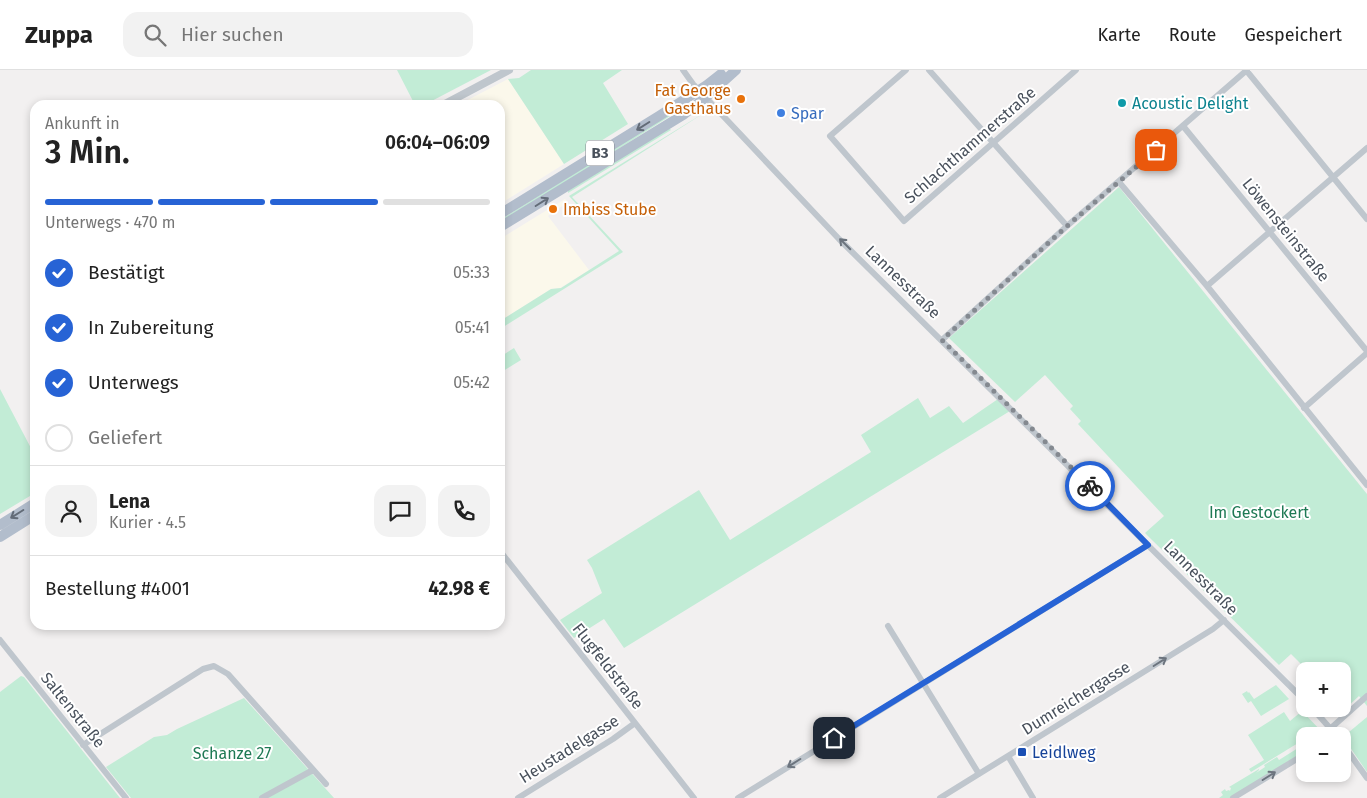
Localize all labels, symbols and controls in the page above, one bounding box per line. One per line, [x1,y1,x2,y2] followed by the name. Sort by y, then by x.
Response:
[123,12,473,57] search box
[25,21,93,49] text: Zuppa
[141,21,169,49] icon: search
[181,23,284,46] text: Hier suchen
[1098,24,1141,46] text: Karte
[1169,24,1216,46] text: Route
[1244,24,1342,46] text: Gespeichert
[655,81,731,118] place label: Fat George Gasthaus
[900,83,1040,207] street label: Schlachthammerstraße
[735,93,747,105] marker: Fat George Gasthaus
[1132,94,1249,113] place label: Acoustic Delight
[1116,97,1128,109] marker: Acoustic Delight
[791,104,825,123] place label: Spar
[775,107,787,119] marker: Spar
[45,114,120,133] text: Ankunft in
[637,121,651,131] one-way arrow
[1135,129,1177,171] pin
[385,131,490,154] text: 06:04–06:09
[45,133,130,171] text: 3 Min.
[1142,136,1170,164] icon: bag
[586,140,614,166] road number: B3
[1238,174,1334,286] street label: Löwensteinstraße
[534,196,548,206] one-way arrow
[563,200,657,219] place label: Imbiss Stube
[547,203,559,215] marker: Imbiss Stube
[45,213,176,232] text: Unterwegs · 470 m
[839,238,851,251] one-way arrow
[861,241,945,323] street label: Lannesstraße
[45,259,73,287] icon: check
[88,261,165,284] text: Bestätigt
[453,263,490,282] text: 05:33
[45,314,73,342] icon: check
[88,316,213,339] text: In Zubereitung
[455,318,490,337] text: 05:41
[45,369,73,397] icon: check
[88,371,179,394] text: Unterwegs
[453,373,490,392] text: 05:42
[88,426,162,449] text: Geliefert
[1065,461,1115,511] courier
[1076,472,1104,500] icon: bike
[45,485,97,537] button: person
[374,485,426,537] button: chat
[438,485,490,537] button: phone
[109,490,150,513] text: Lena
[1209,503,1309,522] park label: Im Gestockert
[11,510,25,520] one-way arrow
[109,513,186,532] text: Kurier · 4.5
[1160,537,1242,619] street label: Lannesstraße
[45,577,190,600] text: Bestellung #4001
[428,577,490,600] text: 42.98 €
[569,619,647,713] street label: Flugfeldstraße
[1018,657,1134,739] street label: Dumreichergasse
[1153,657,1167,667] one-way arrow
[1296,662,1351,782] map controls
[1296,662,1351,717] button: +
[37,669,109,751] street label: Saltenstraße
[516,711,622,787] street label: Heustadelgasse
[813,717,855,759] pin
[820,724,848,752] icon: home
[1296,727,1351,782] button: −
[1032,743,1096,762] place label: Leidlweg
[193,744,271,763] park label: Schanze 27
[1016,746,1028,758] marker: Leidlweg
[787,758,801,769] one-way arrow
[1262,770,1276,780] one-way arrow

